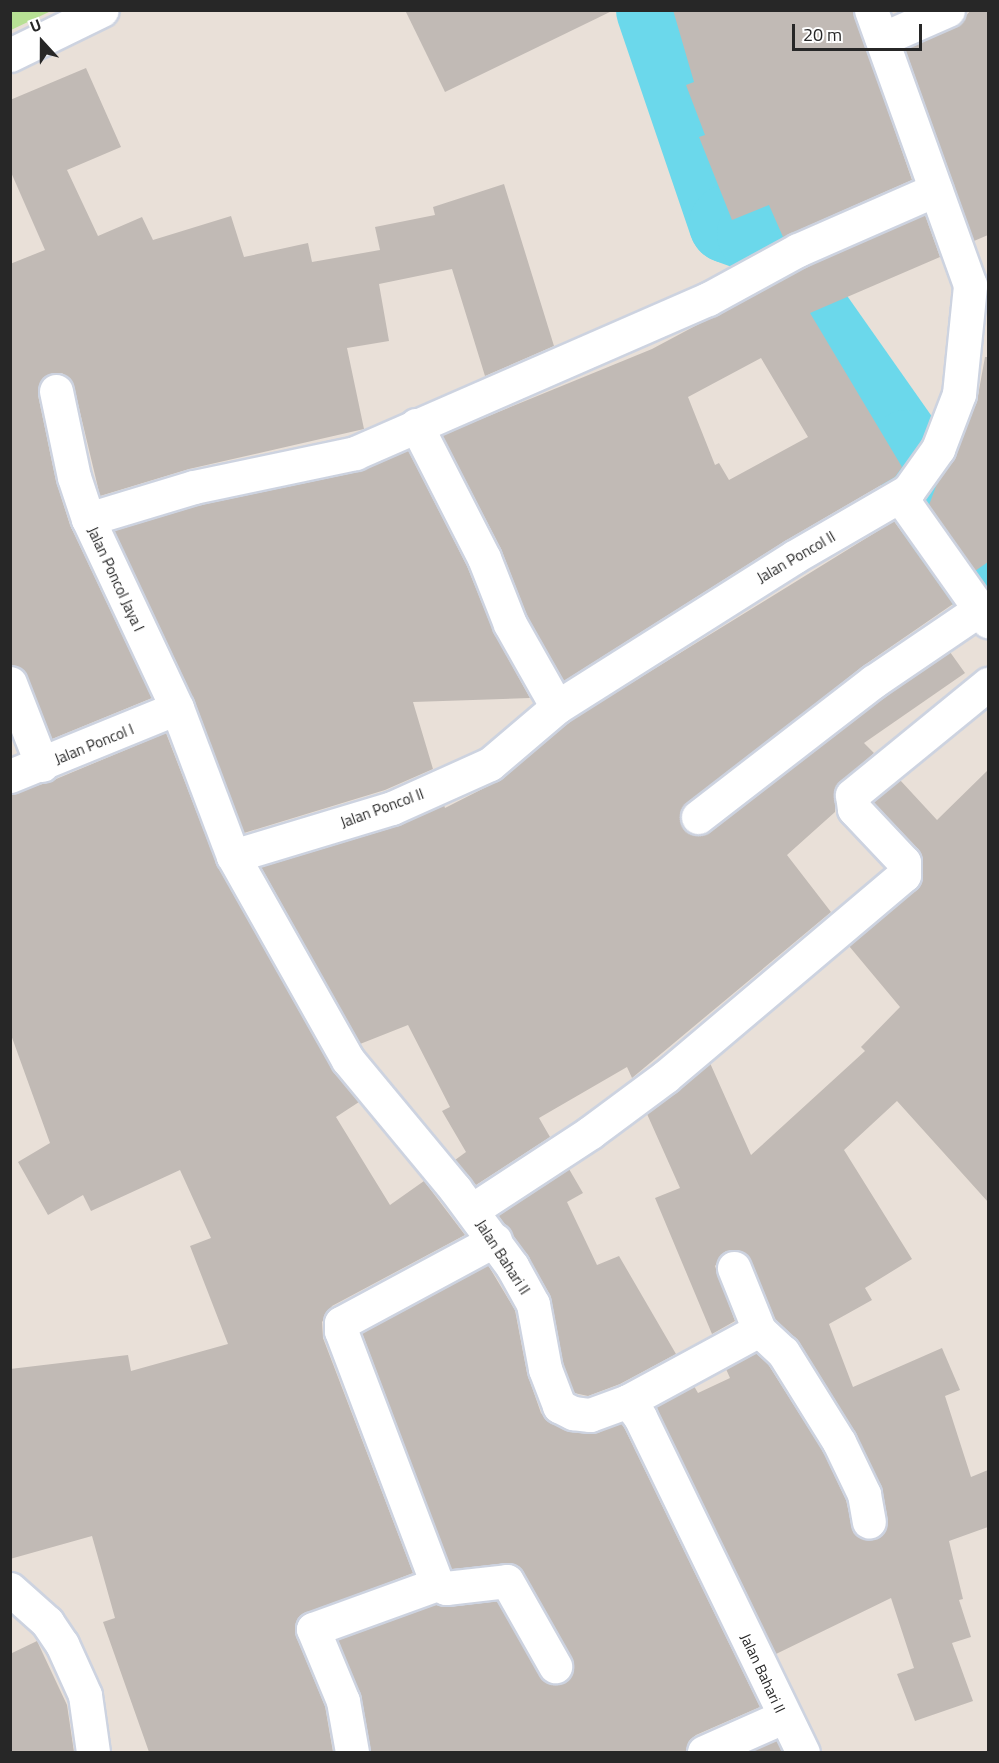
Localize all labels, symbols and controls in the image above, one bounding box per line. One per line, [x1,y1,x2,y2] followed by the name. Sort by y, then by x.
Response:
[12,12,72,72] north arrow
[26,12,45,38] text: U
[795,12,926,50] scale bar
[803,21,842,48] text: 20 m
[84,524,148,634] street label: Jalan Poncol Jaya I
[754,527,838,587] street label: Jalan Poncol II
[52,720,136,768] street label: Jalan Poncol I
[338,785,426,831] street label: Jalan Poncol II
[472,1216,534,1298] street label: Jalan Bahari II
[737,1630,789,1716] street label: Jalan Bahari II

